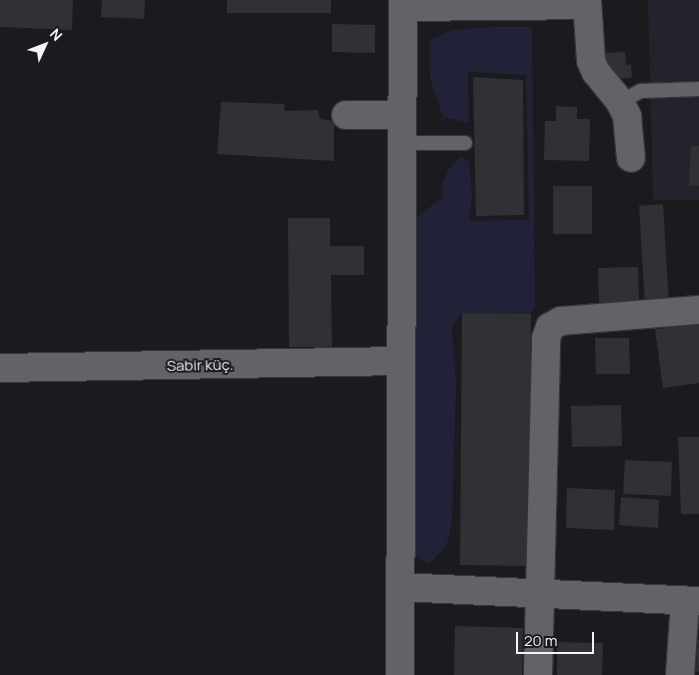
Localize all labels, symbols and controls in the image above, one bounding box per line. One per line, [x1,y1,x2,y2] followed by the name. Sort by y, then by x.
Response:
[20,20,70,70] north arrow
[46,24,67,45] text: N
[167,355,233,375] street label: Sabir küç.
[519,622,596,654] scale bar
[524,630,557,651] text: 20 m

